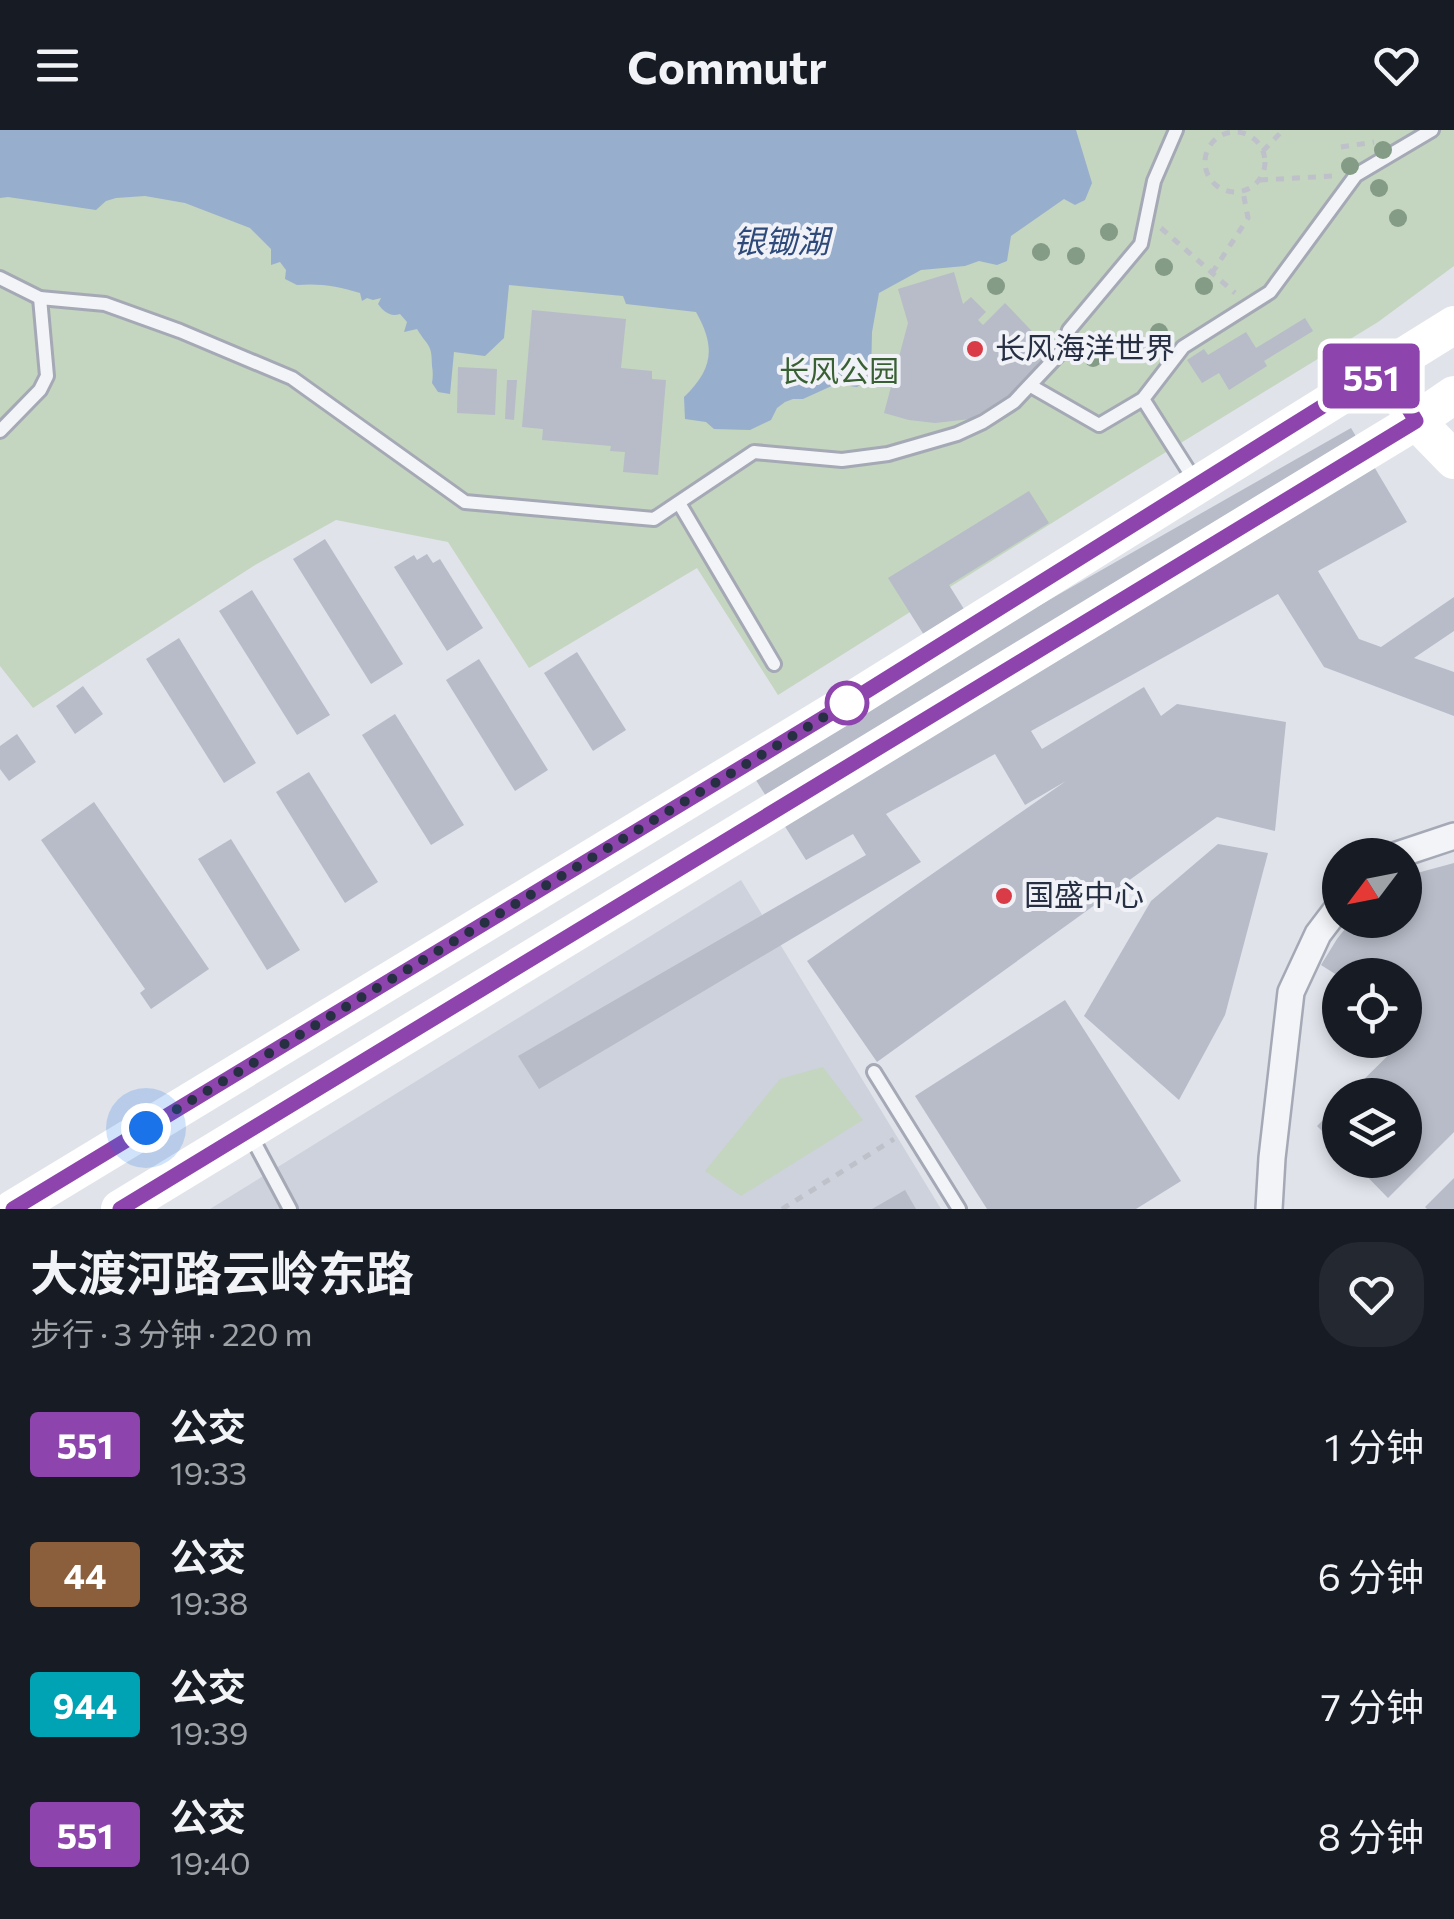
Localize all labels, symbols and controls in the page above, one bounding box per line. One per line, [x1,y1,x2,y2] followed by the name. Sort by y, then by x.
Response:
[30,38,85,93] icon: menu
[627,38,827,93] text: Commutr
[1369,38,1424,93] icon: heart
[733,220,834,260] water label: 银锄湖
[995,328,1175,365] place label: 长风海洋世界
[964,338,986,360] marker: 长风海洋世界
[1314,344,1428,408] line badge: 551
[779,351,899,388] park label: 长风公园
[1343,355,1399,398] text: 551
[826,682,868,724] unlabelled marker
[1322,838,1422,938] north arrow
[1322,838,1422,1178] map controls
[1024,875,1144,912] place label: 国盛中心
[993,885,1015,907] marker: 国盛中心
[1322,958,1422,1058] button: locate
[1322,1078,1422,1178] button: layers
[121,1103,171,1153] your location
[30,1242,414,1301] text: 大渡河路云岭东路
[1319,1242,1424,1347] button: heart
[30,1313,312,1353] text: 步行 · 3 分钟 · 220 m
[170,1402,246,1449] text: 公交
[1324,1422,1424,1469] text: 1 分钟
[57,1423,113,1466] text: 551
[170,1452,247,1492] text: 19:33
[170,1532,246,1579] text: 公交
[1318,1552,1424,1599] text: 6 分钟
[64,1553,106,1596] text: 44
[170,1582,248,1622] text: 19:38
[170,1662,246,1709] text: 公交
[1321,1682,1424,1729] text: 7 分钟
[53,1683,117,1726] text: 944
[170,1712,248,1752] text: 19:39
[170,1792,246,1839] text: 公交
[1318,1812,1424,1859] text: 8 分钟
[57,1813,113,1856] text: 551
[170,1842,251,1882] text: 19:40

